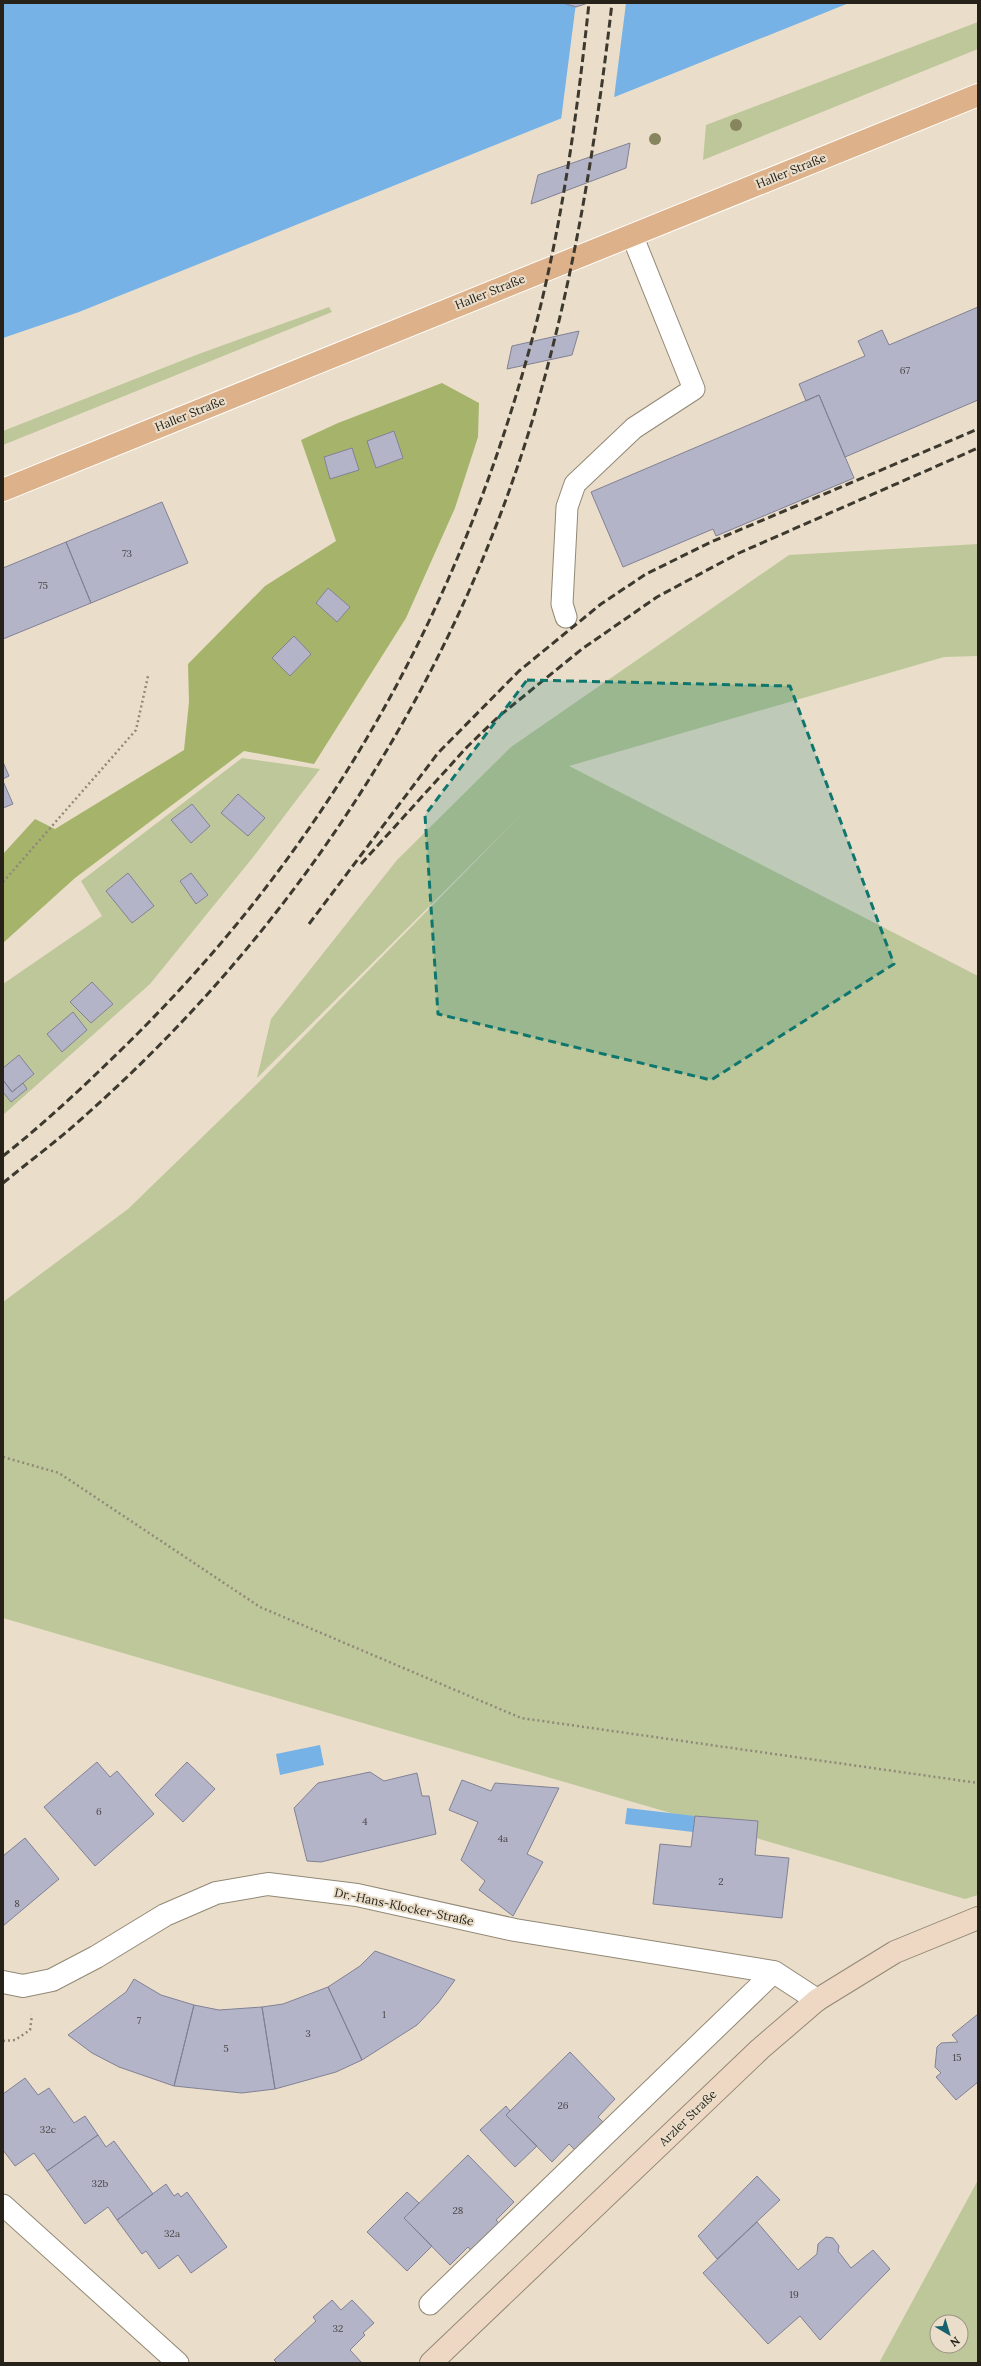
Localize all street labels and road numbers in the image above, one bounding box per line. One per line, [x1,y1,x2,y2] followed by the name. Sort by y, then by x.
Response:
[754,149,828,191] street label: Haller Straße
[453,270,527,312] street label: Haller Straße
[153,392,227,434] street label: Haller Straße
[333,1884,476,1929] street label: Dr.-Hans-Klocker-Straße
[655,2086,720,2150] street label: Arzler Straße

